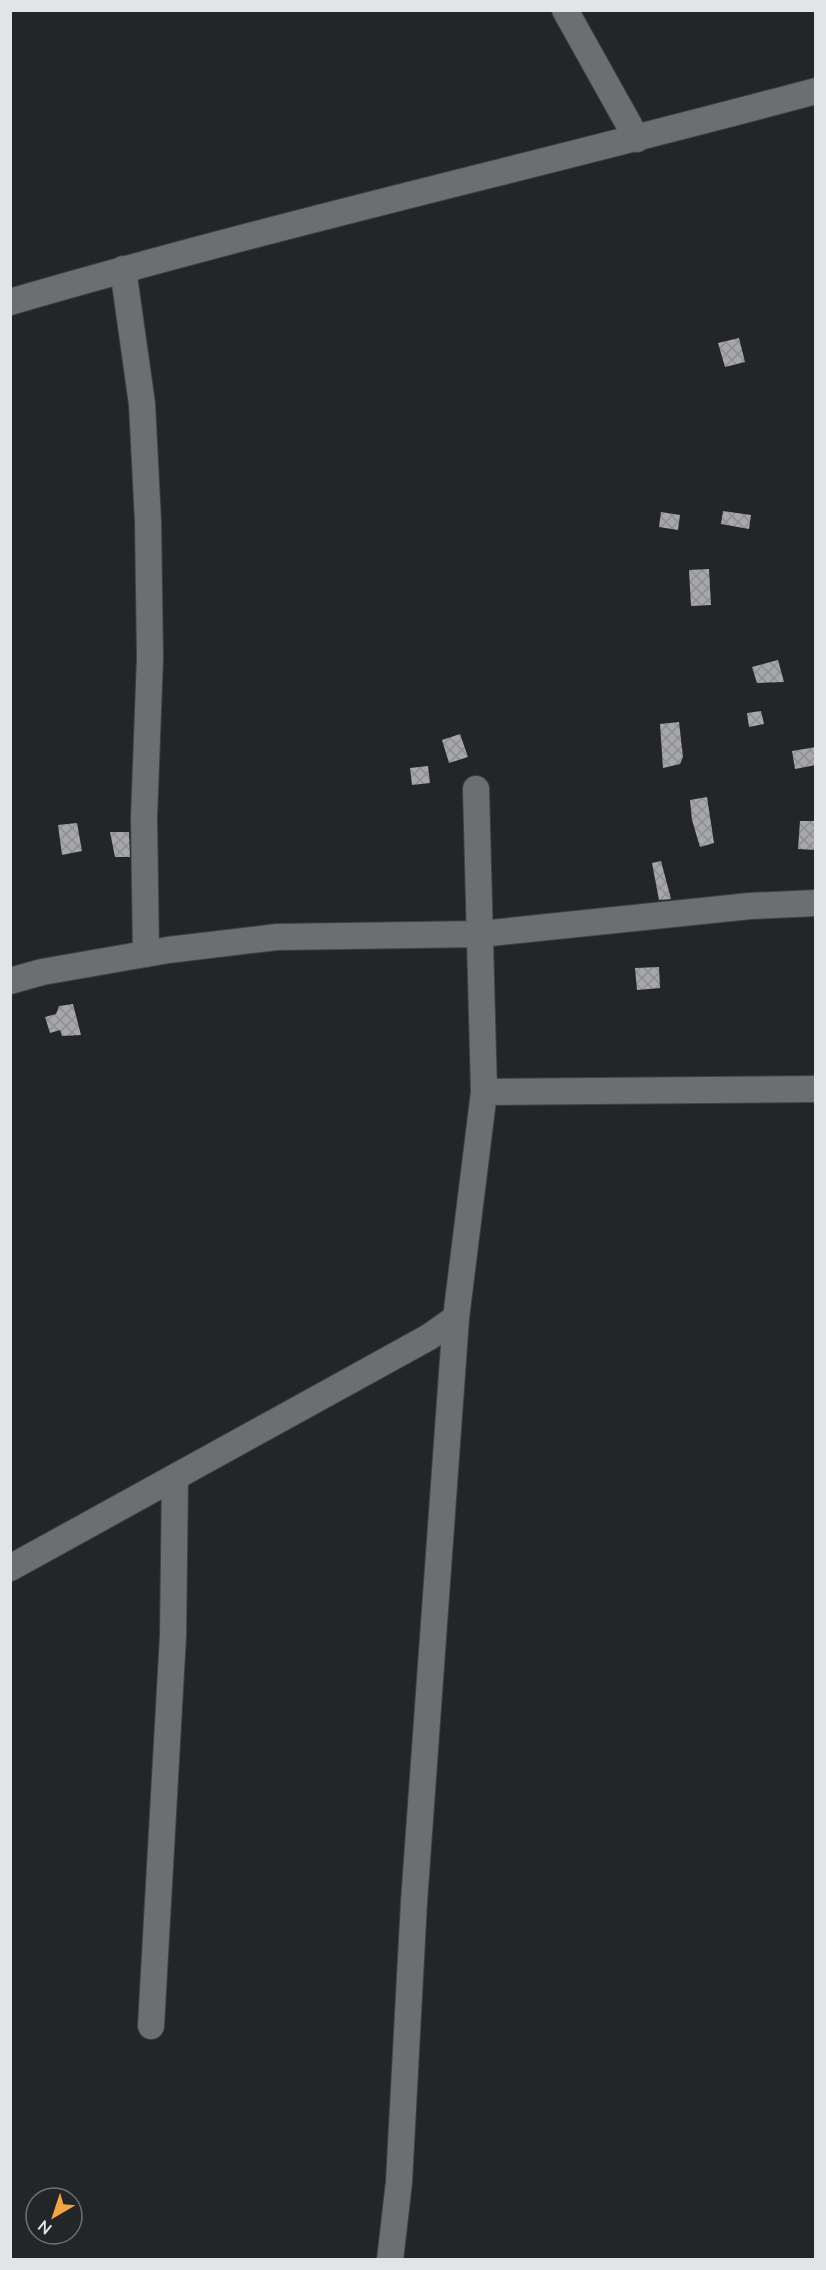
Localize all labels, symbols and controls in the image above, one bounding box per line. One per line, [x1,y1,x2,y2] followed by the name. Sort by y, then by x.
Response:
[24,2186,84,2246] north arrow
[34,2215,57,2239] text: N

